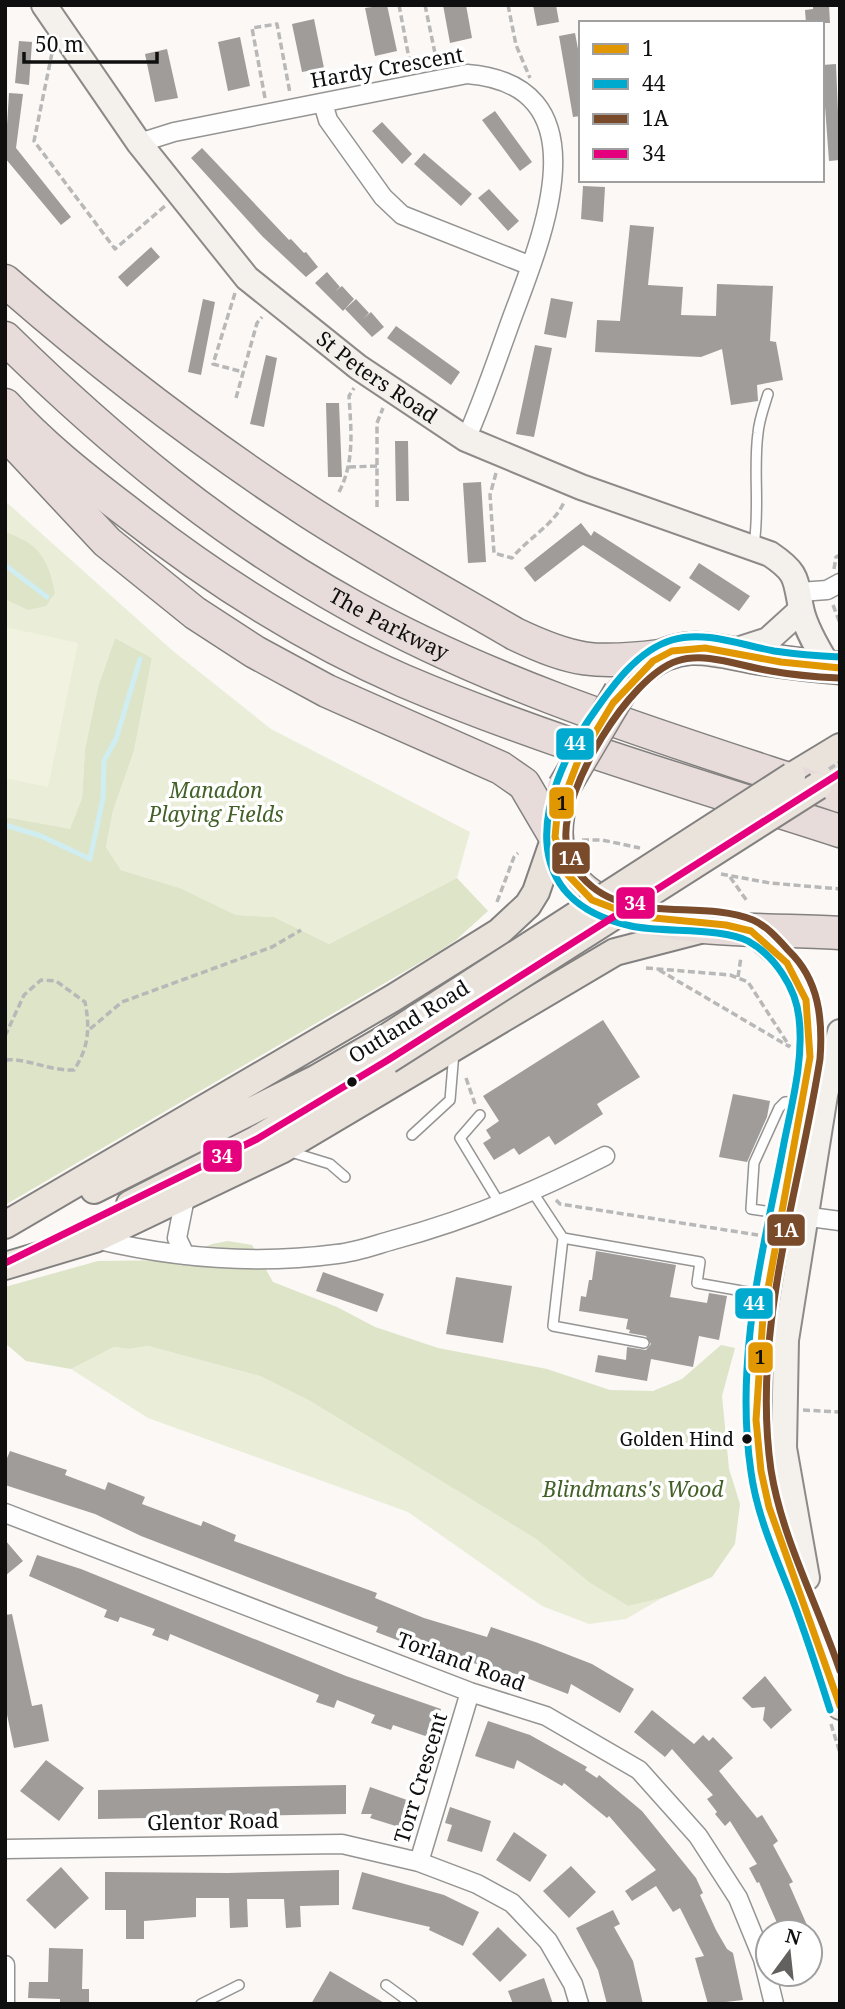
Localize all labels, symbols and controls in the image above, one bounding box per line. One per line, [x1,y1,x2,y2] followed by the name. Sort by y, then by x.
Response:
[24,21,158,65] scale bar
[579,21,824,182] legend
[35,30,84,58] text: 50 m
[642,34,654,62] text: 1
[308,40,465,94] street label: Hardy Crescent
[642,69,666,97] text: 44
[642,104,669,132] text: 1A
[642,139,666,167] text: 34
[311,324,443,429] street label: St Peters Road
[324,581,454,666] street label: The Parkway
[555,727,595,761] line badge: 44
[564,730,586,756] text: 44
[147,776,284,828] park label: Manadon Playing Fields
[548,786,575,820] line badge: 1
[557,790,567,816] text: 1
[551,841,591,875] line badge: 1A
[558,845,584,871] text: 1A
[615,886,656,920] line badge: 34
[624,890,646,916] text: 34
[343,973,474,1069] street label: Outland Road
[345,1075,359,1089] unlabelled marker
[202,1139,243,1173] line badge: 34
[211,1143,233,1169] text: 34
[766,1213,806,1247] line badge: 1A
[773,1217,799,1243] text: 1A
[734,1287,774,1320] line badge: 44
[743,1290,765,1316] text: 44
[747,1341,774,1374] line badge: 1
[755,1344,765,1370] text: 1
[619,1426,734,1452] place label: Golden Hind
[740,1432,754,1446] marker: Golden Hind
[542,1475,724,1503] park label: Blindmans's Wood
[393,1625,529,1697] street label: Torland Road
[387,1709,453,1846] street label: Torr Crescent
[147,1806,279,1836] street label: Glentor Road
[754,1918,824,1988] north arrow
[783,1922,804,1951] text: N

